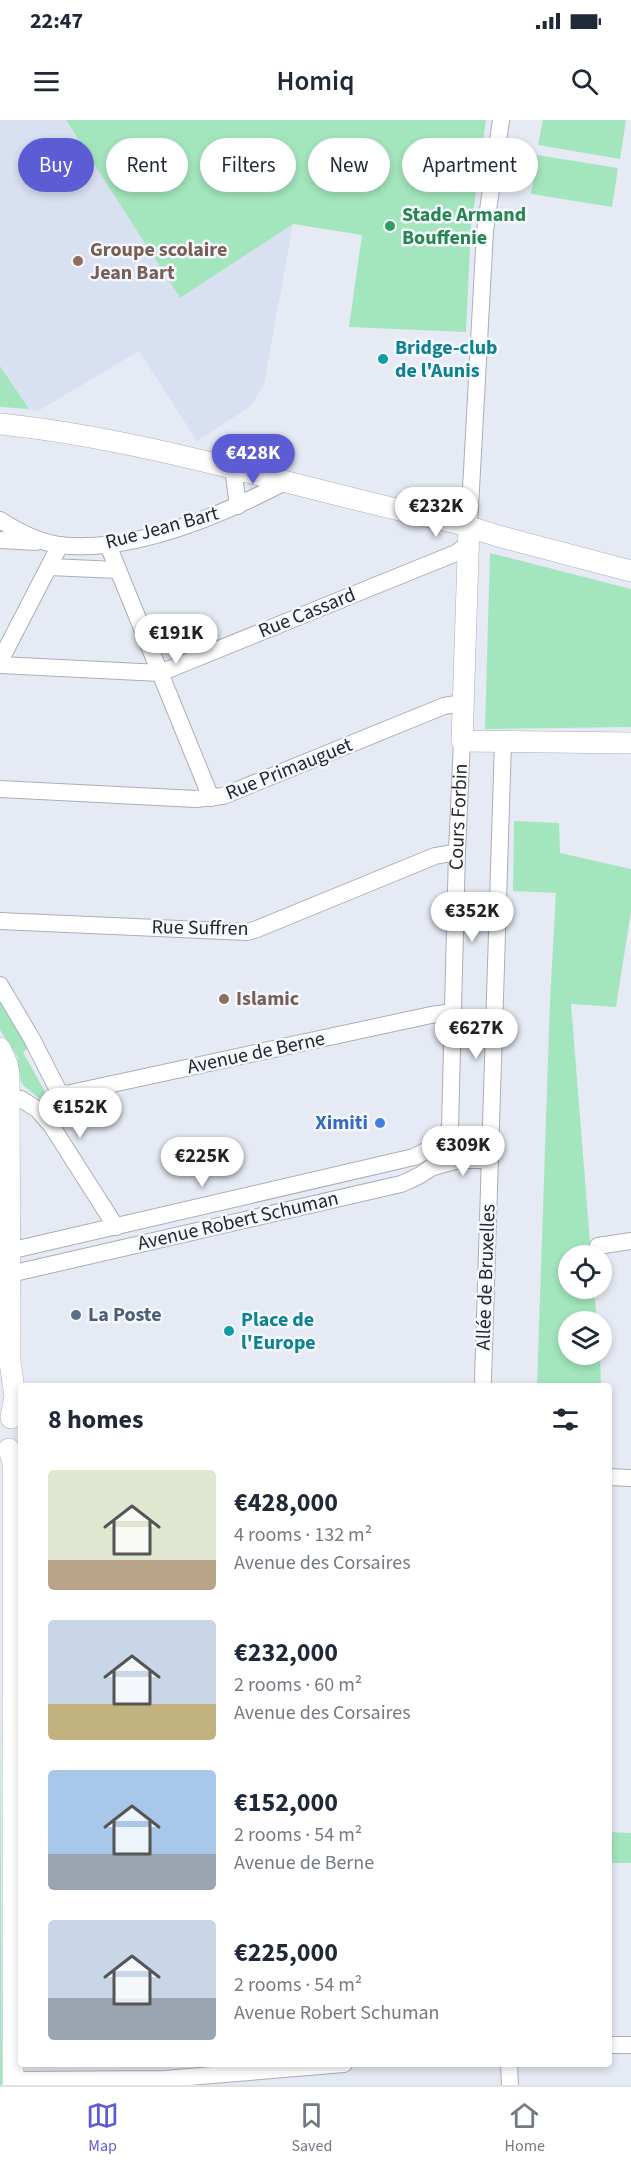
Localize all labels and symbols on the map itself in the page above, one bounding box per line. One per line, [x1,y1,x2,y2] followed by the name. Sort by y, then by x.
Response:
[402,201,526,252] place label: Stade Armand Bouffenie
[383,219,397,233] marker: Stade Armand Bouffenie
[90,236,227,287] place label: Groupe scolaire Jean Bart
[71,254,85,268] marker: Groupe scolaire Jean Bart
[395,334,497,385] place label: Bridge-club de l'Aunis
[376,352,390,366] marker: Bridge-club de l'Aunis
[211,434,295,485] pin: €428K
[394,487,478,538] pin: €232K
[102,499,222,557] street label: Rue Jean Bart
[254,581,360,645] street label: Rue Cassard
[134,614,218,665] pin: €191K
[221,731,357,807] street label: Rue Primauguet
[443,763,475,870] street label: Cours Forbin
[430,892,514,943] pin: €352K
[151,913,249,943] street label: Rue Suffren
[236,985,299,1013] place label: Islamic
[217,992,231,1006] marker: Islamic
[434,1009,518,1060] pin: €627K
[185,1025,328,1081] street label: Avenue de Berne
[38,1088,122,1139] pin: €152K
[315,1109,368,1137] place label: Ximiti
[373,1116,387,1130] marker: Ximiti
[421,1126,505,1177] pin: €309K
[160,1137,244,1188] pin: €225K
[135,1184,341,1258] street label: Avenue Robert Schuman
[469,1203,503,1351] street label: Allée de Bruxelles
[88,1301,162,1329] place label: La Poste
[241,1306,316,1357] place label: Place de l'Europe
[69,1308,83,1322] marker: La Poste
[222,1324,236,1338] marker: Place de l'Europe

